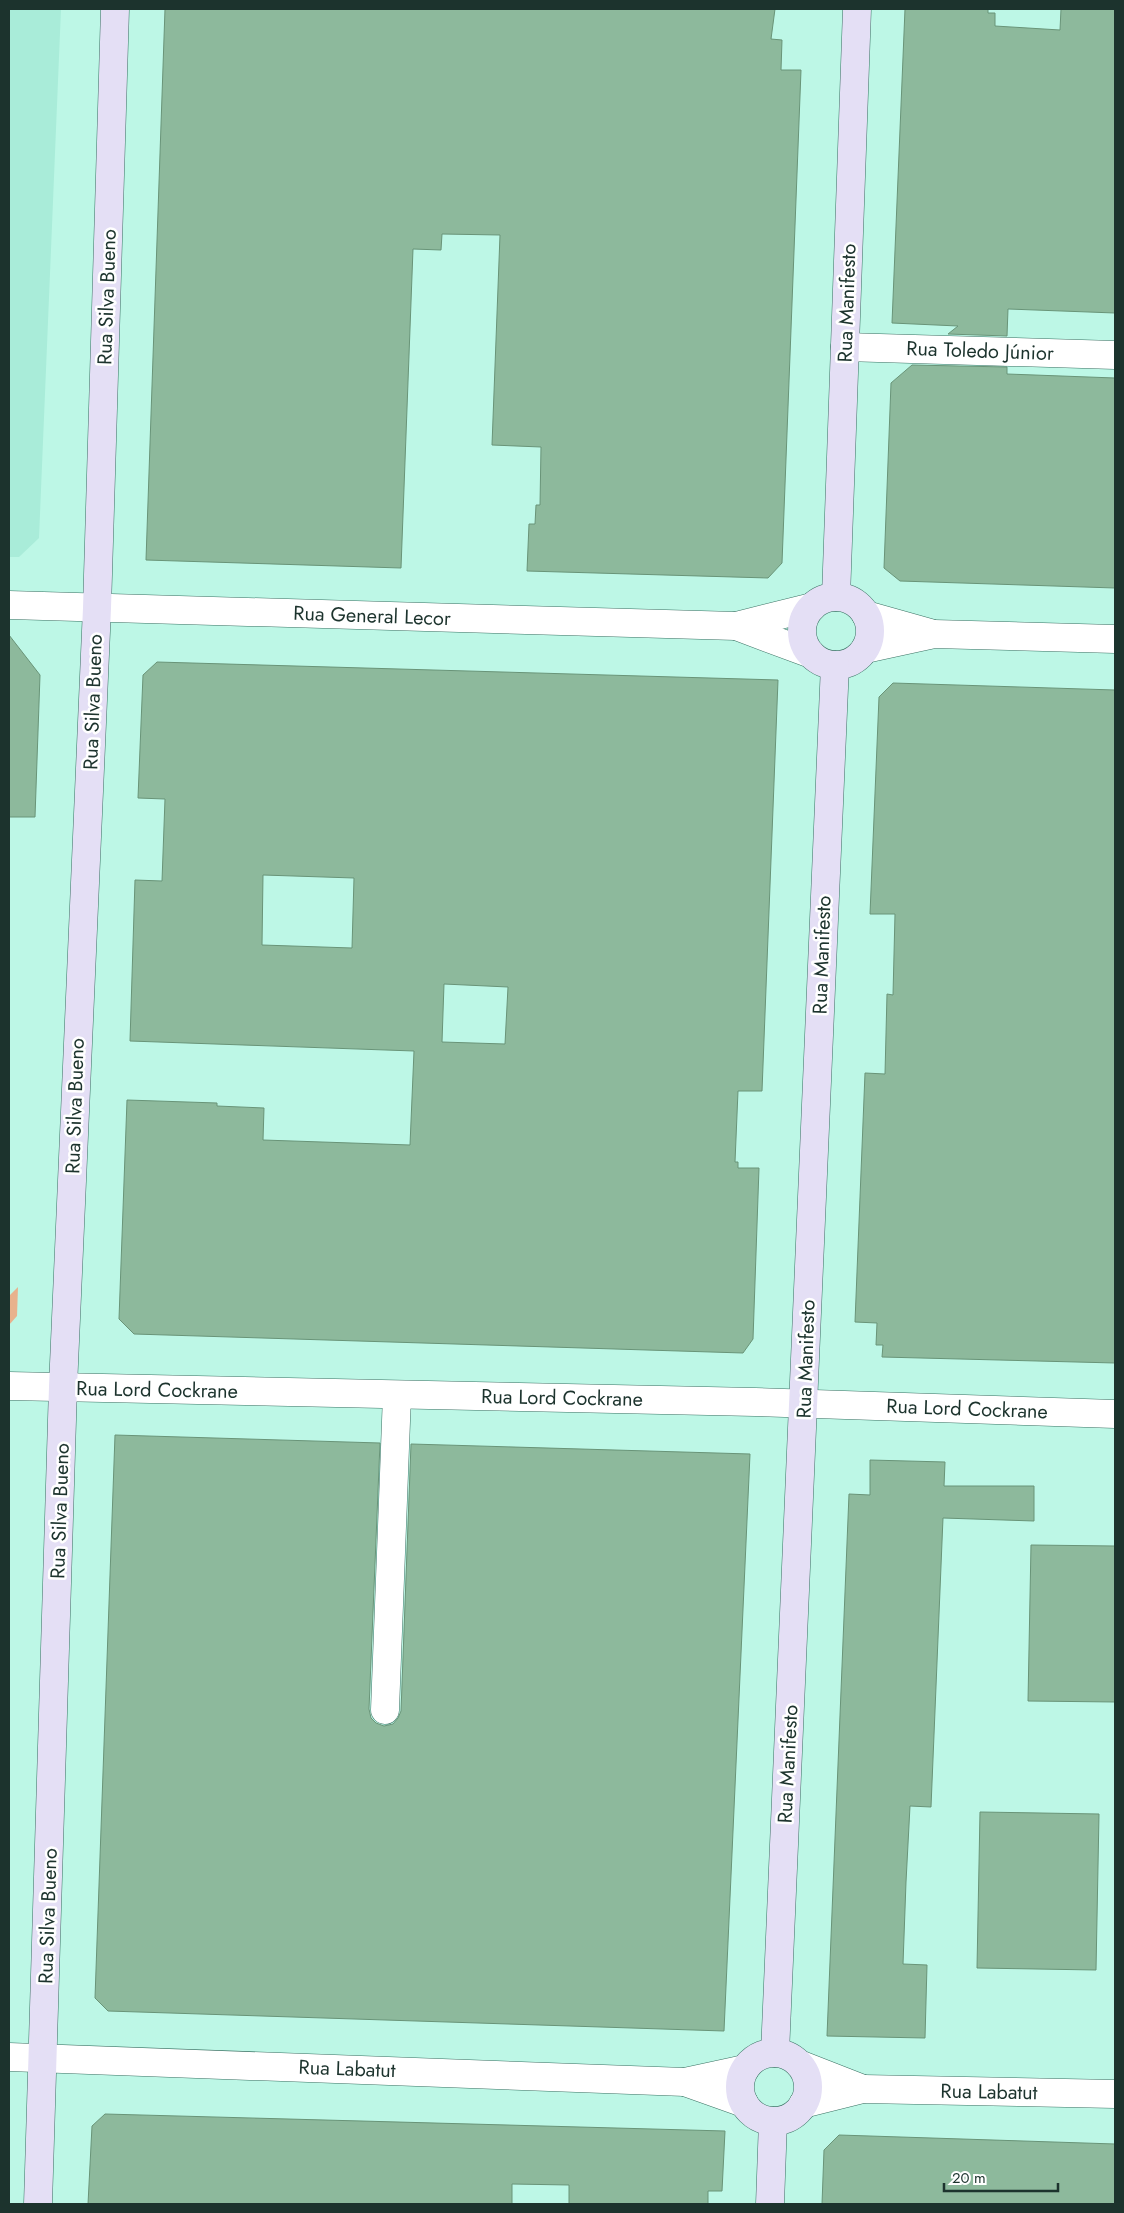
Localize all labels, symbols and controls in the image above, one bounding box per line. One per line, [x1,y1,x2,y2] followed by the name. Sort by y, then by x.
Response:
[90,229,124,365] street label: Rua Silva Bueno
[830,243,864,363] street label: Rua Manifesto
[906,334,1054,368] street label: Rua Toledo Júnior
[293,599,451,633] street label: Rua General Lecor
[76,634,110,770] street label: Rua Silva Bueno
[805,895,839,1015] street label: Rua Manifesto
[58,1038,92,1174] street label: Rua Silva Bueno
[789,1299,823,1419] street label: Rua Manifesto
[76,1374,238,1406] street label: Rua Lord Cockrane
[481,1382,643,1414] street label: Rua Lord Cockrane
[886,1392,1048,1426] street label: Rua Lord Cockrane
[43,1443,77,1579] street label: Rua Silva Bueno
[770,1704,806,1824] street label: Rua Manifesto
[31,1848,65,1984] street label: Rua Silva Bueno
[298,2053,396,2085] street label: Rua Labatut
[940,2077,1038,2107] street label: Rua Labatut
[944,2160,1058,2192] scale bar
[952,2167,986,2189] text: 20 m

